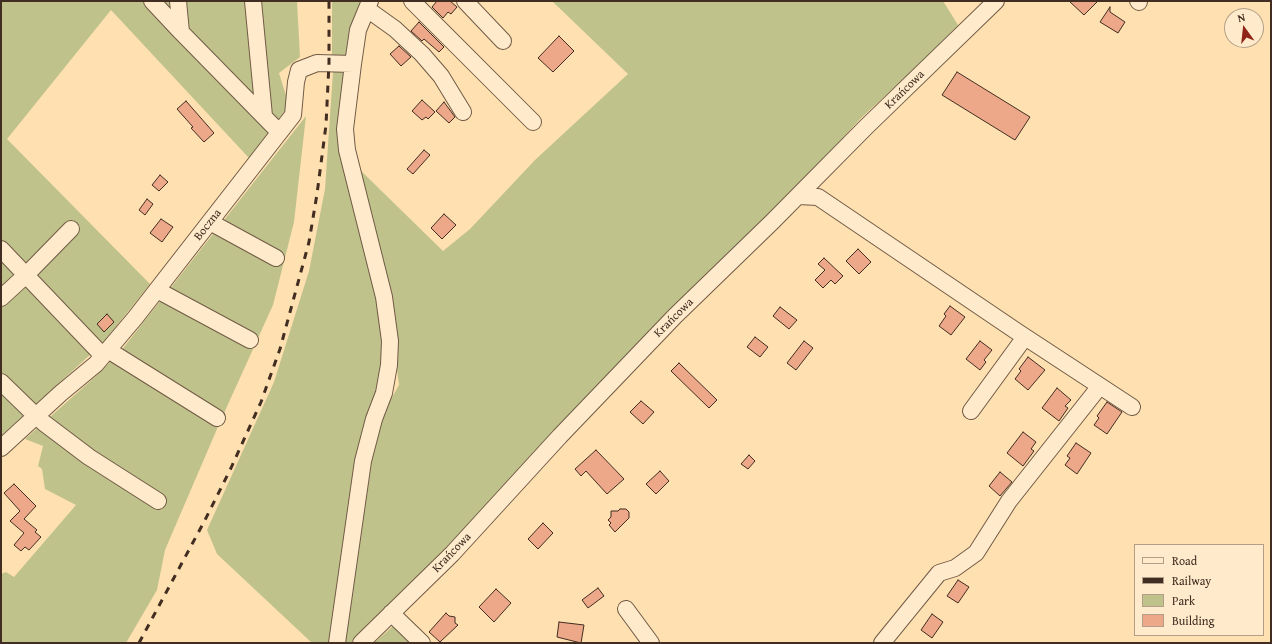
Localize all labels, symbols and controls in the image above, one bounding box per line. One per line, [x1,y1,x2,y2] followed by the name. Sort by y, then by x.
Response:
[1224,8,1264,48] north arrow
[1236,9,1247,26] text: N
[882,68,928,112] street label: Krańcowa
[191,206,225,244] street label: Boczna
[651,295,697,341] street label: Krańcowa
[430,530,474,576] street label: Krańcowa
[1134,544,1264,636] legend
[1172,552,1197,569] text: Road
[1172,572,1211,589] text: Railway
[1172,592,1195,609] text: Park
[1172,612,1215,629] text: Building

